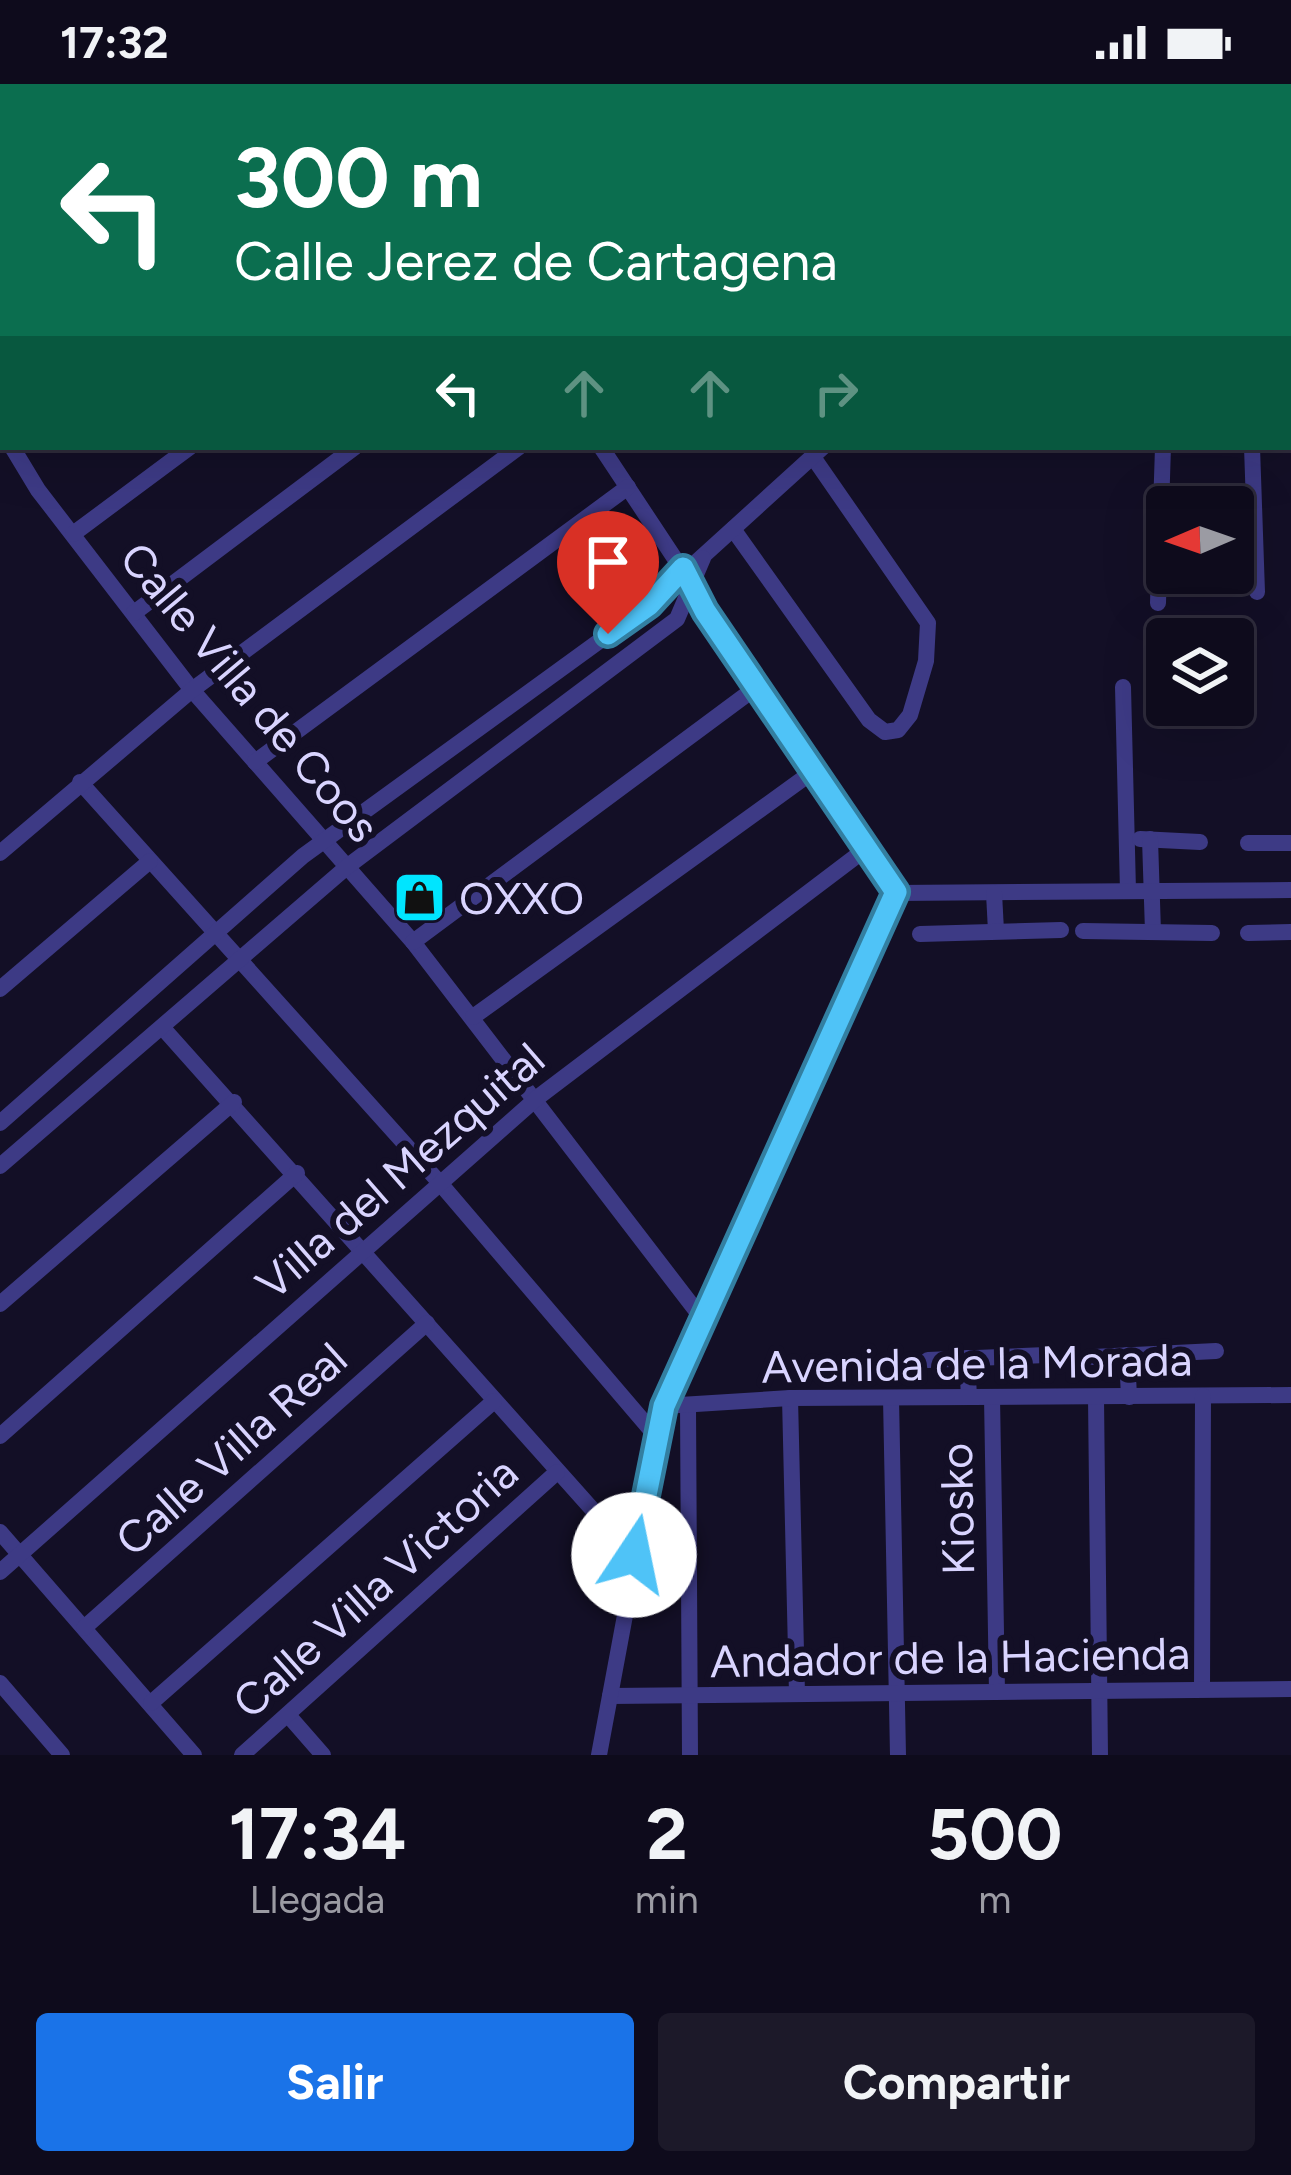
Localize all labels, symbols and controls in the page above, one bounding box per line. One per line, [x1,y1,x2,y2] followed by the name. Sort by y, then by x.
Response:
[60,15,169,69] text: 17:32
[234,127,483,228] text: 300 m
[36,132,192,288] icon: left
[234,229,838,294] text: Calle Jerez de Cartagena
[425,360,491,426] icon: left
[551,360,617,426] icon: ahead
[677,360,743,426] icon: ahead
[803,360,869,426] icon: right
[1146,486,1254,594] north arrow
[1146,486,1254,726] map controls
[557,511,659,634] pin
[575,529,641,595] icon: arrive
[109,531,391,853] street label: Calle Villa de Coos
[1146,618,1254,726] button: layers
[392,870,448,926] shop icon: OXXO
[459,871,584,925] place label: OXXO
[245,1031,555,1311] street label: Villa del Mezquital
[104,1331,358,1567] street label: Calle Villa Real
[761,1332,1193,1394] street label: Avenida de la Morada
[929,1442,985,1576] street label: Kiosko
[222,1445,528,1729] street label: Calle Villa Victoria
[571,1492,697,1618] position arrow
[709,1626,1191,1688] street label: Andador de la Hacienda
[229,1791,406,1877] text: 17:34
[646,1791,688,1877] text: 2
[927,1791,1062,1877] text: 500
[250,1876,385,1923] text: Llegada
[635,1876,699,1923] text: min
[978,1876,1011,1923] text: m
[36,2013,634,2151] button: Salir
[658,2013,1255,2151] button: Compartir

